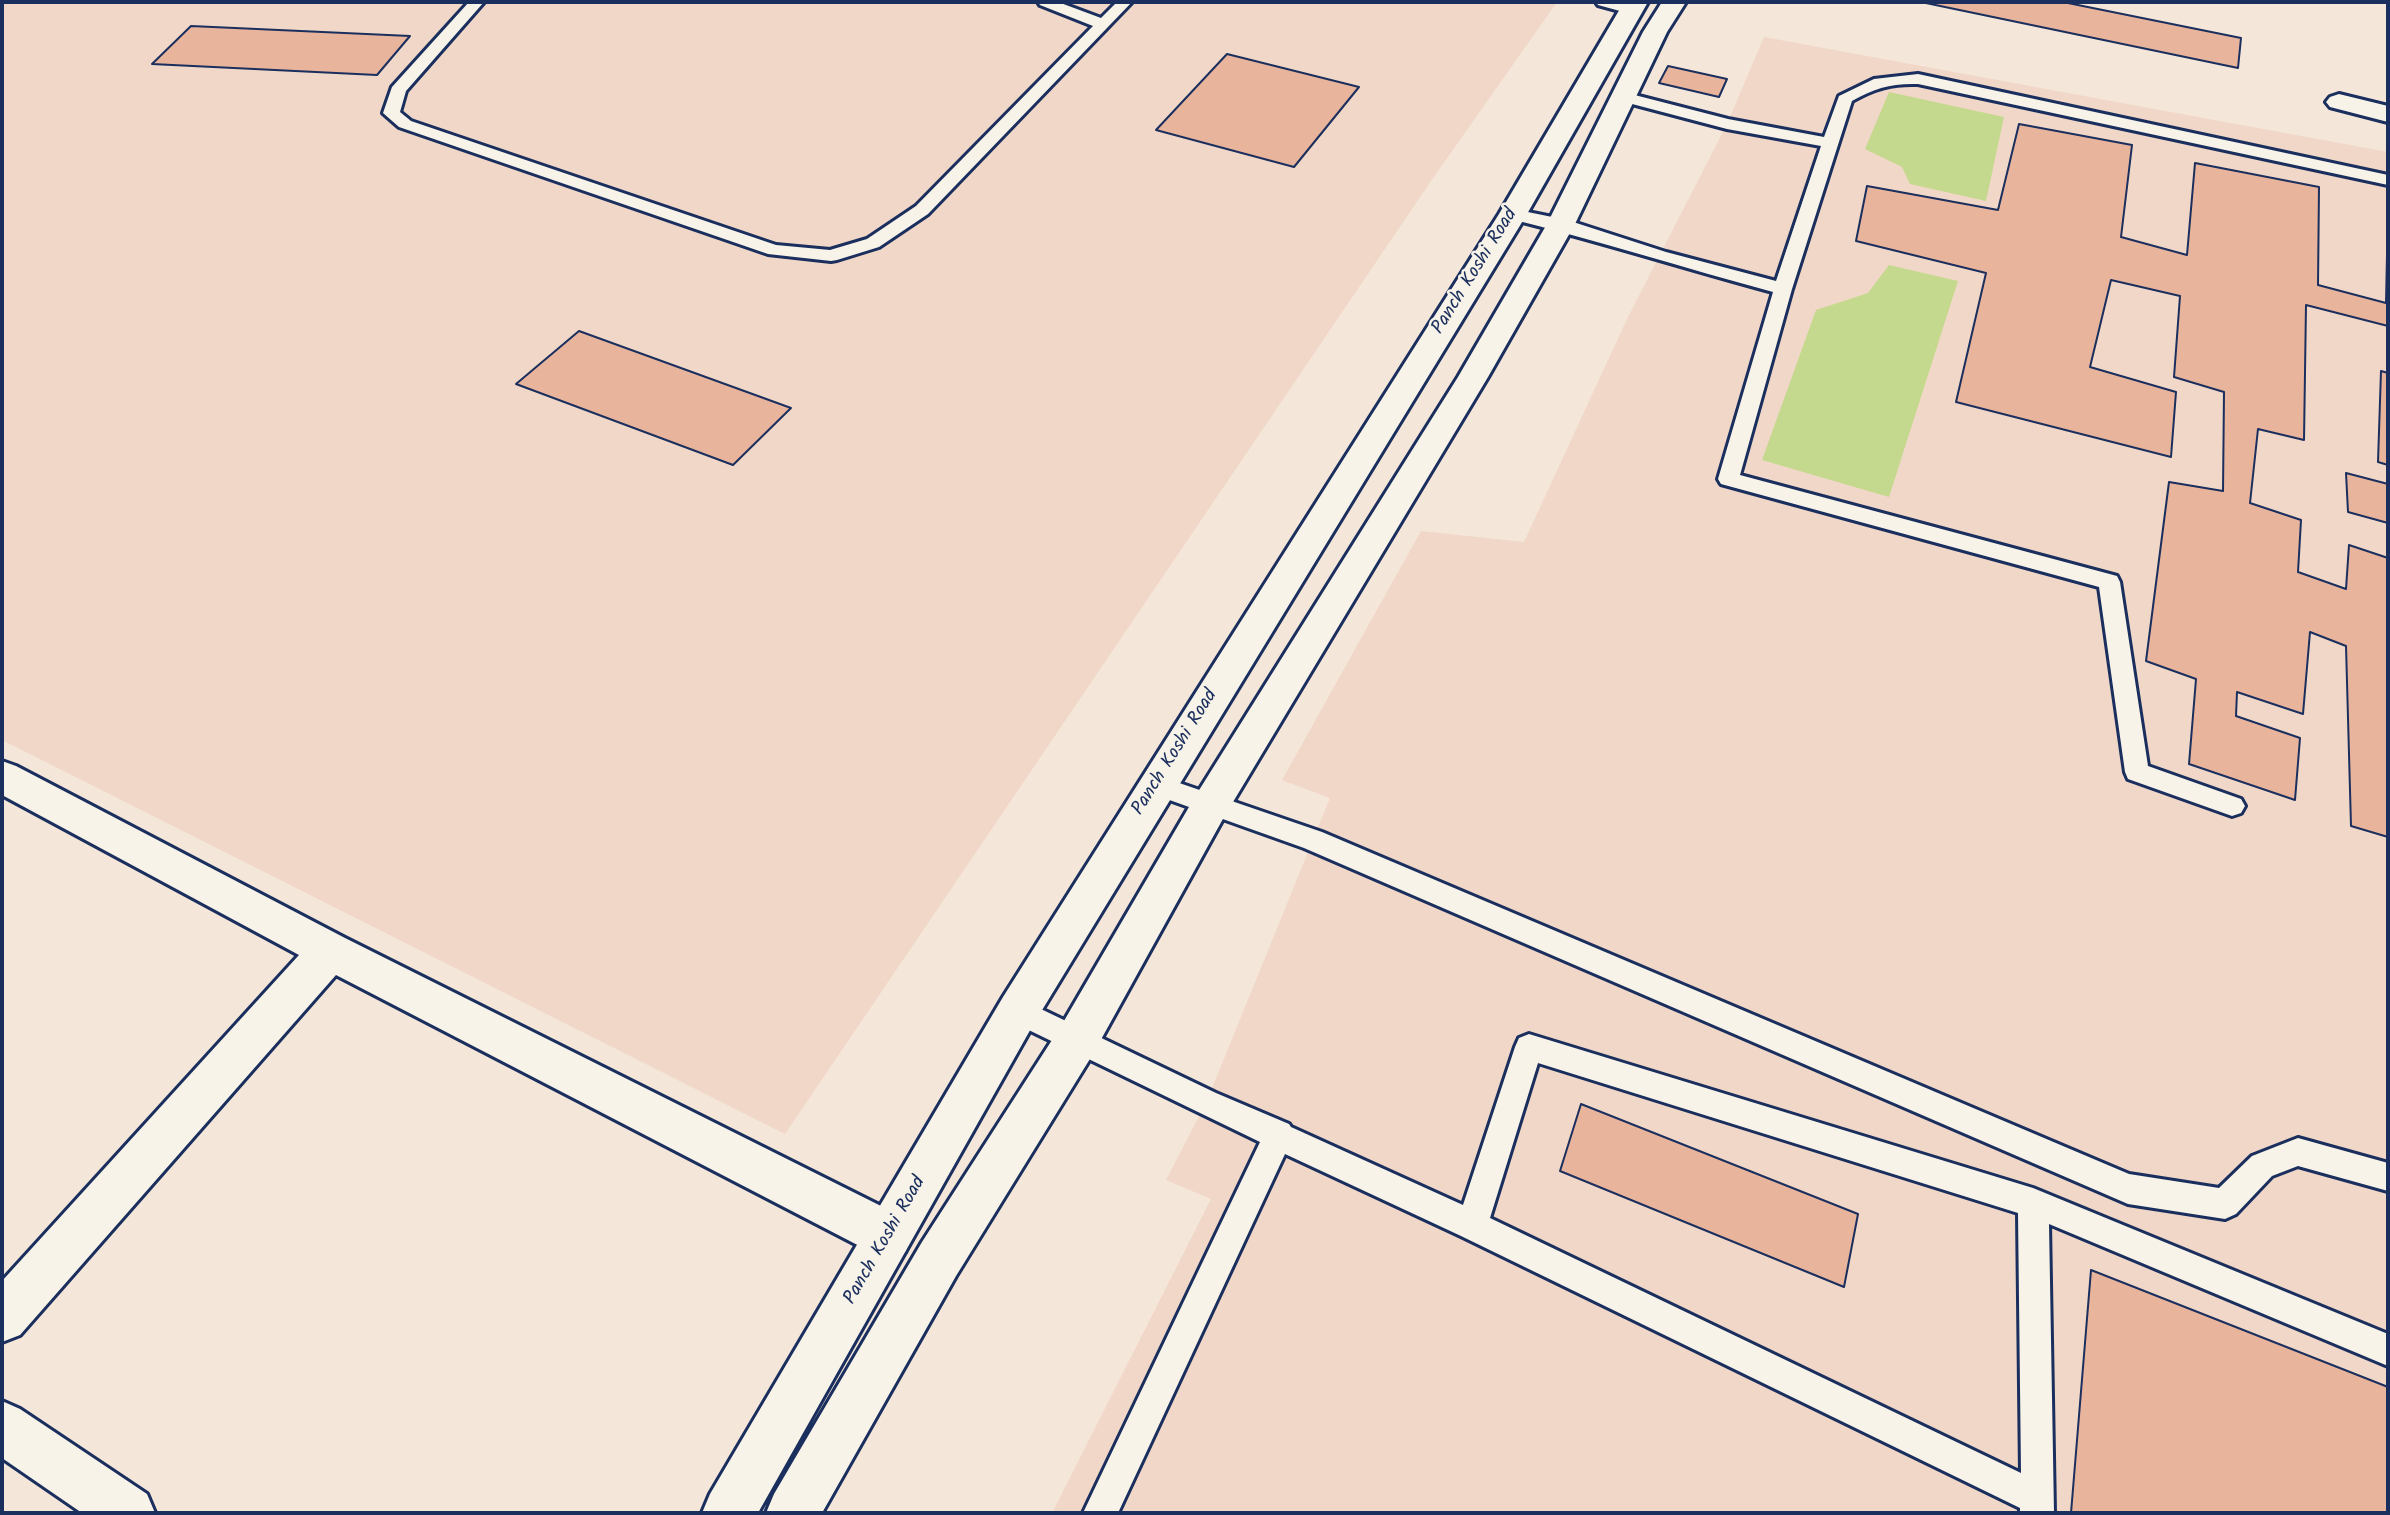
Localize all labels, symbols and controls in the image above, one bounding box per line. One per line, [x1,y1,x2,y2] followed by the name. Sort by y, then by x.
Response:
[1428,205,1524,339] street label: Panch Koshi Road
[1128,686,1224,820] street label: Panch Koshi Road
[840,1173,932,1309] street label: Panch Koshi Road

